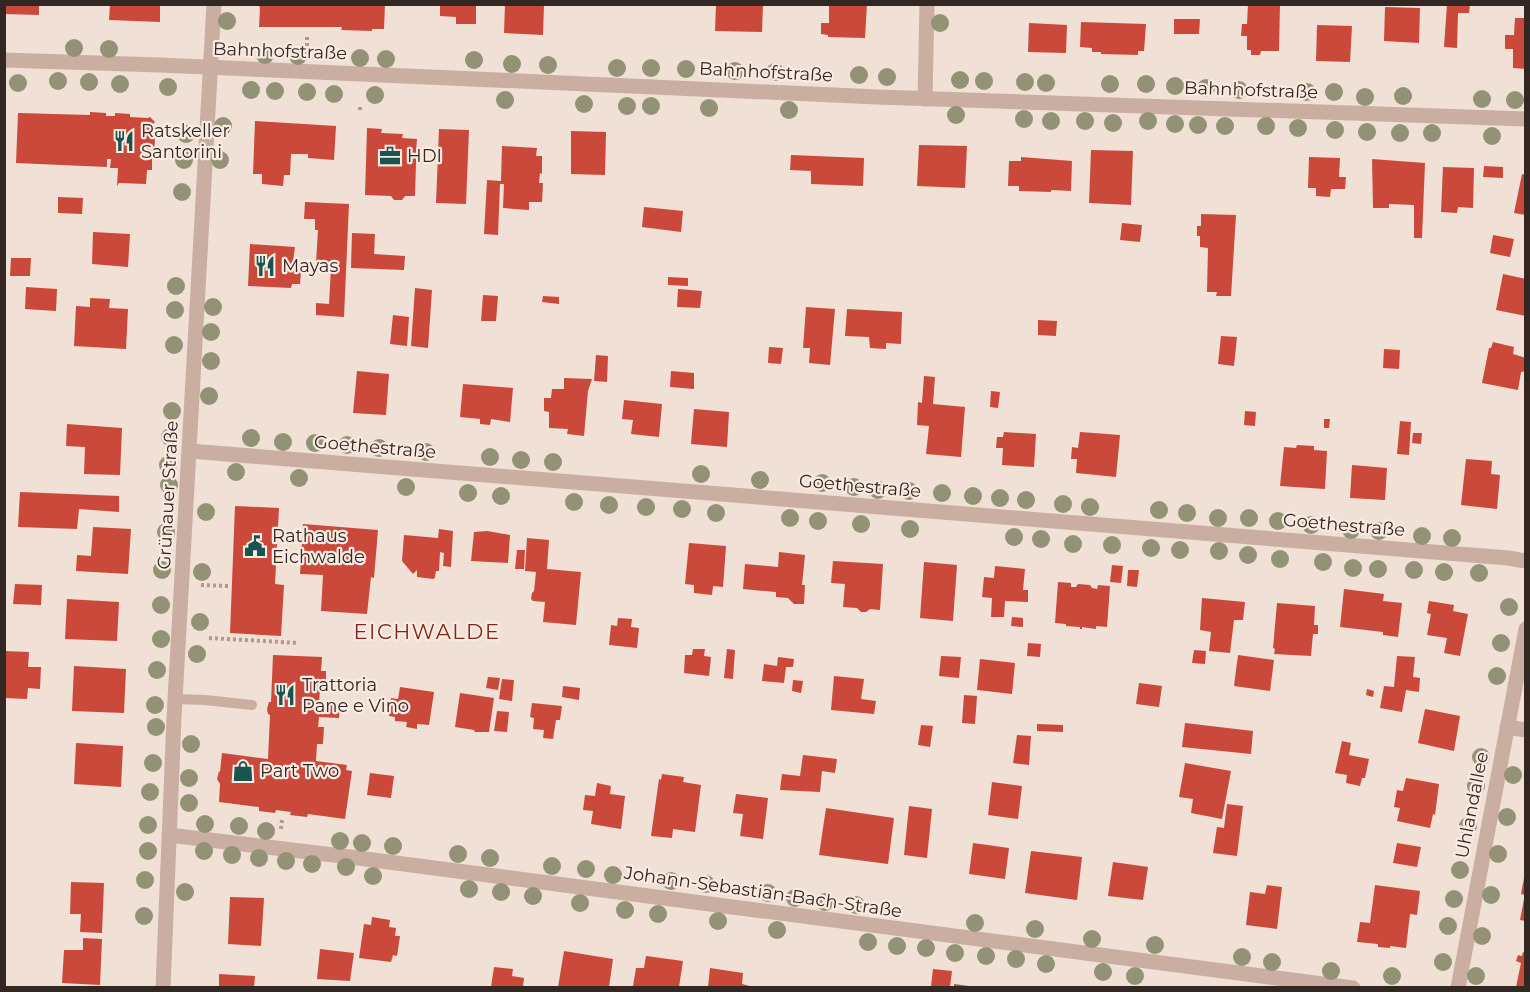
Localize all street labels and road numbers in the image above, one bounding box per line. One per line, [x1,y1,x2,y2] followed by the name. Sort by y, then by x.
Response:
[213,38,348,64] street label: Bahnhofstraße
[698,58,834,87] street label: Bahnhofstraße
[1184,77,1319,103] street label: Bahnhofstraße
[153,420,183,570] street label: Grünauer Straße
[313,431,437,463] street label: Goethestraße
[798,470,922,502] street label: Goethestraße
[1282,509,1406,541] street label: Goethestraße
[1451,750,1493,860] street label: Uhlandallee
[622,861,904,922] street label: Johann-Sebastian-Bach-Straße

